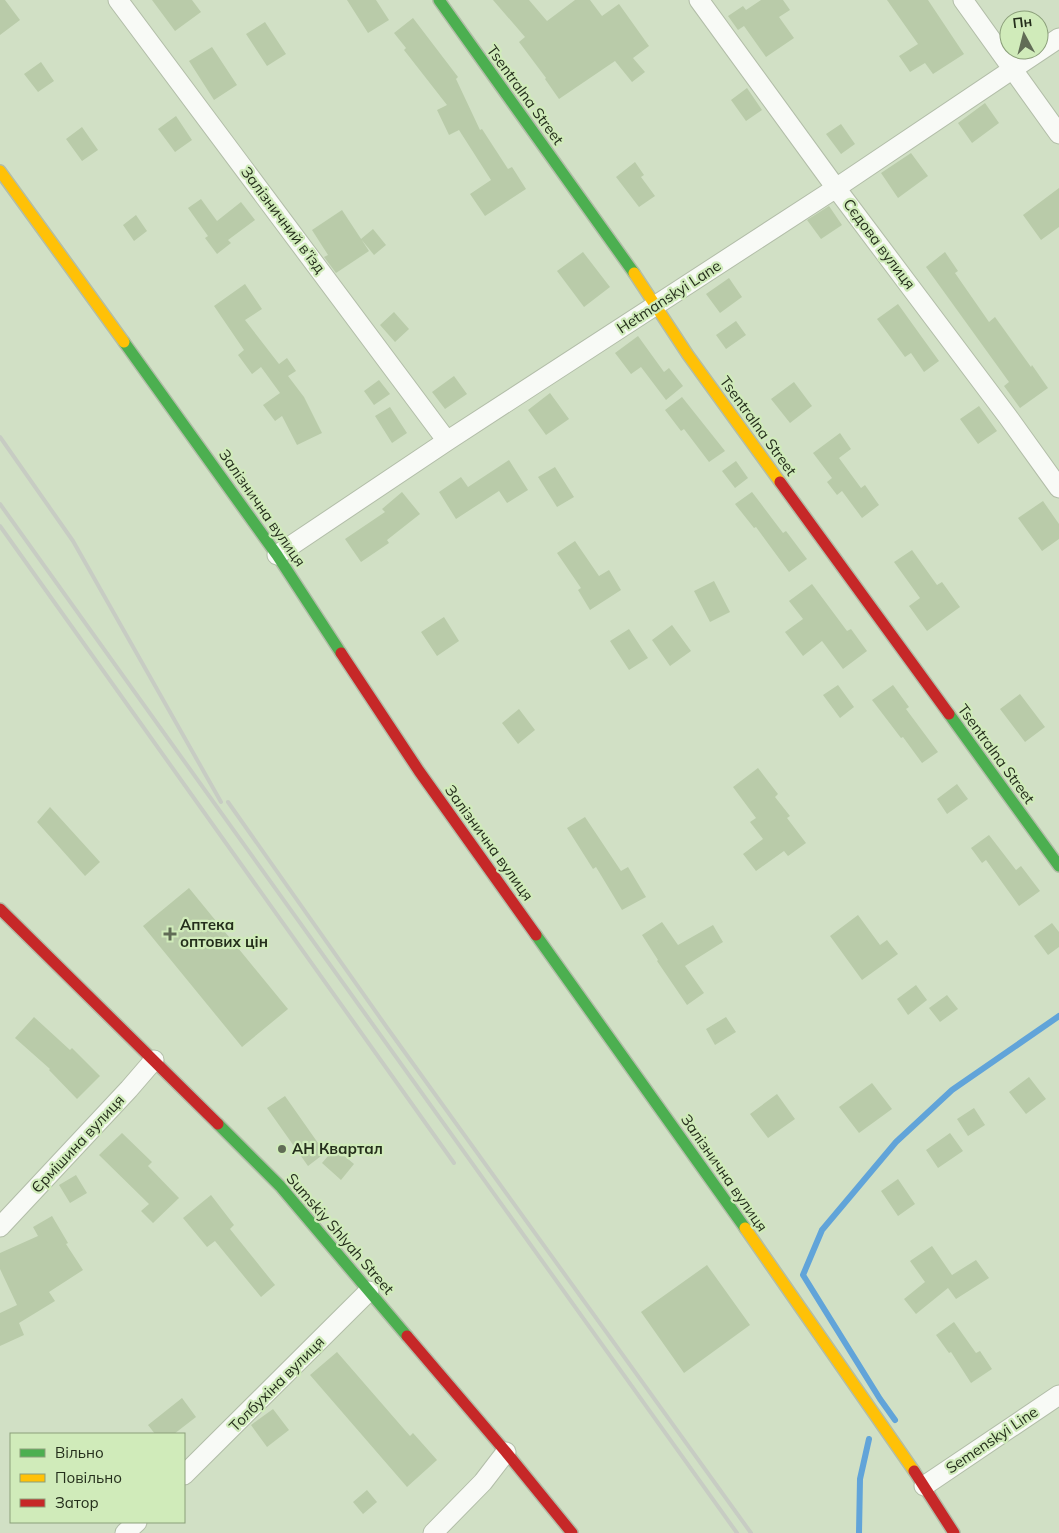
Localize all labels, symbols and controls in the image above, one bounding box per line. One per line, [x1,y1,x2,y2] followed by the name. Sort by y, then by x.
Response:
[999,10,1049,60] north arrow
[1012,12,1033,32] text: Пн
[483,41,568,148] street label: Tsentralna Street
[237,163,330,277] street label: Залізничний в’їзд
[839,195,920,293] street label: Сєдова вулиця
[613,256,724,337] street label: Hetmanskyi Lane
[716,372,801,479] street label: Tsentralna Street
[215,445,310,570] street label: Залізнична вулиця
[954,700,1039,807] street label: Tsentralna Street
[441,781,538,904] street label: Залізнична вулиця
[180,915,268,951] place label: Аптека оптових цін
[164,928,176,940] marker: Аптека оптових цін
[27,1090,128,1197] street label: Єрмішина вулиця
[677,1110,772,1235] street label: Залізнична вулиця
[292,1139,383,1158] place label: АН Квартал
[276,1143,288,1155] marker: АН Квартал
[283,1169,398,1298] street label: Sumskiy Shlyah Street
[225,1332,328,1435] street label: Толбухіна вулиця
[942,1402,1041,1477] street label: Semenskyi Line
[10,1433,185,1523] legend
[55,1443,104,1462] text: Вільно
[55,1468,122,1487] text: Повільно
[55,1493,99,1512] text: Затор

